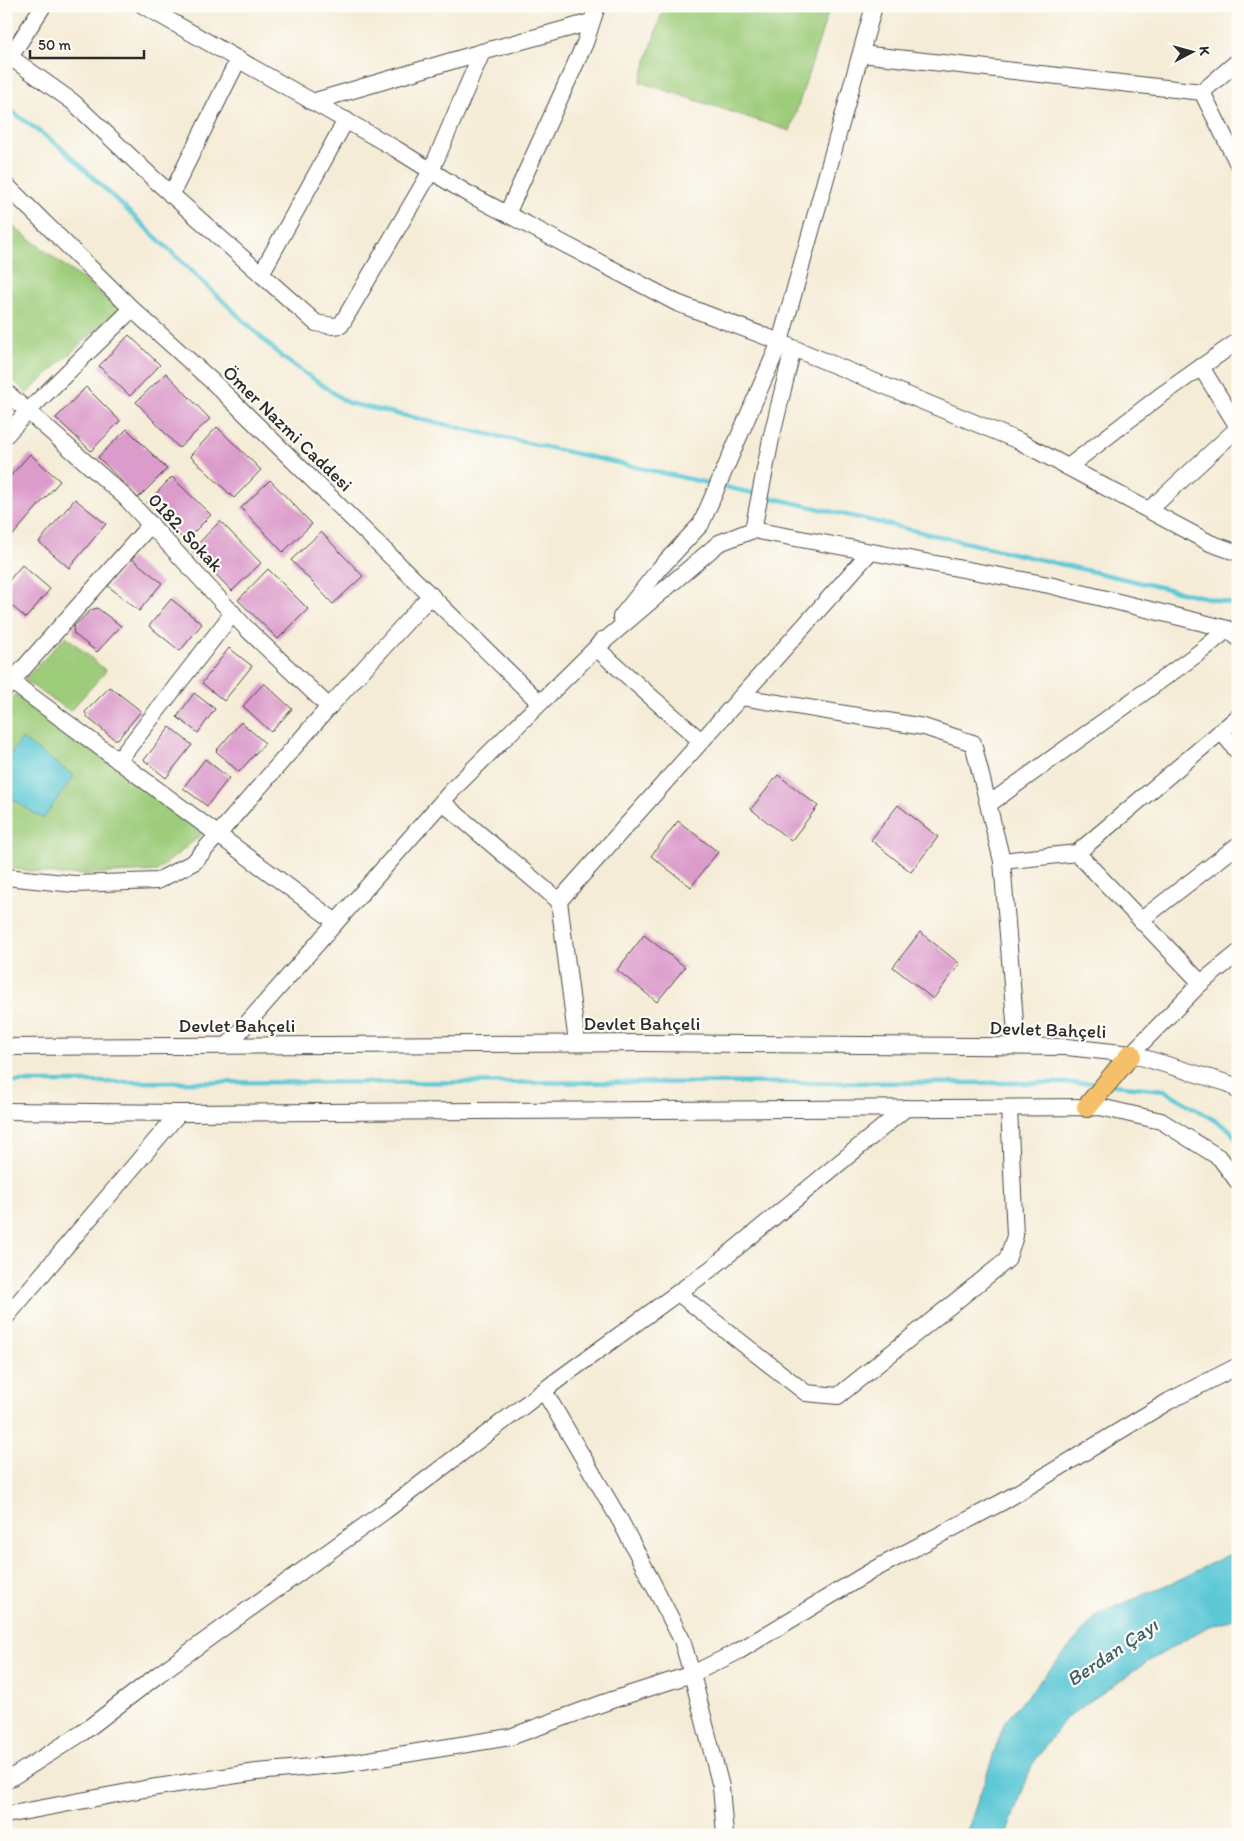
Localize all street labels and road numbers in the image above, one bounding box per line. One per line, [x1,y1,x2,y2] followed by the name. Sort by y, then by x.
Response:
[218,361,357,496] street label: Ömer Nazmi Caddesi
[143,488,228,577] street label: 0182. Sokak
[584,1012,700,1035] street label: Devlet Bahçeli
[179,1014,295,1037] street label: Devlet Bahçeli
[989,1016,1107,1043] street label: Devlet Bahçeli

